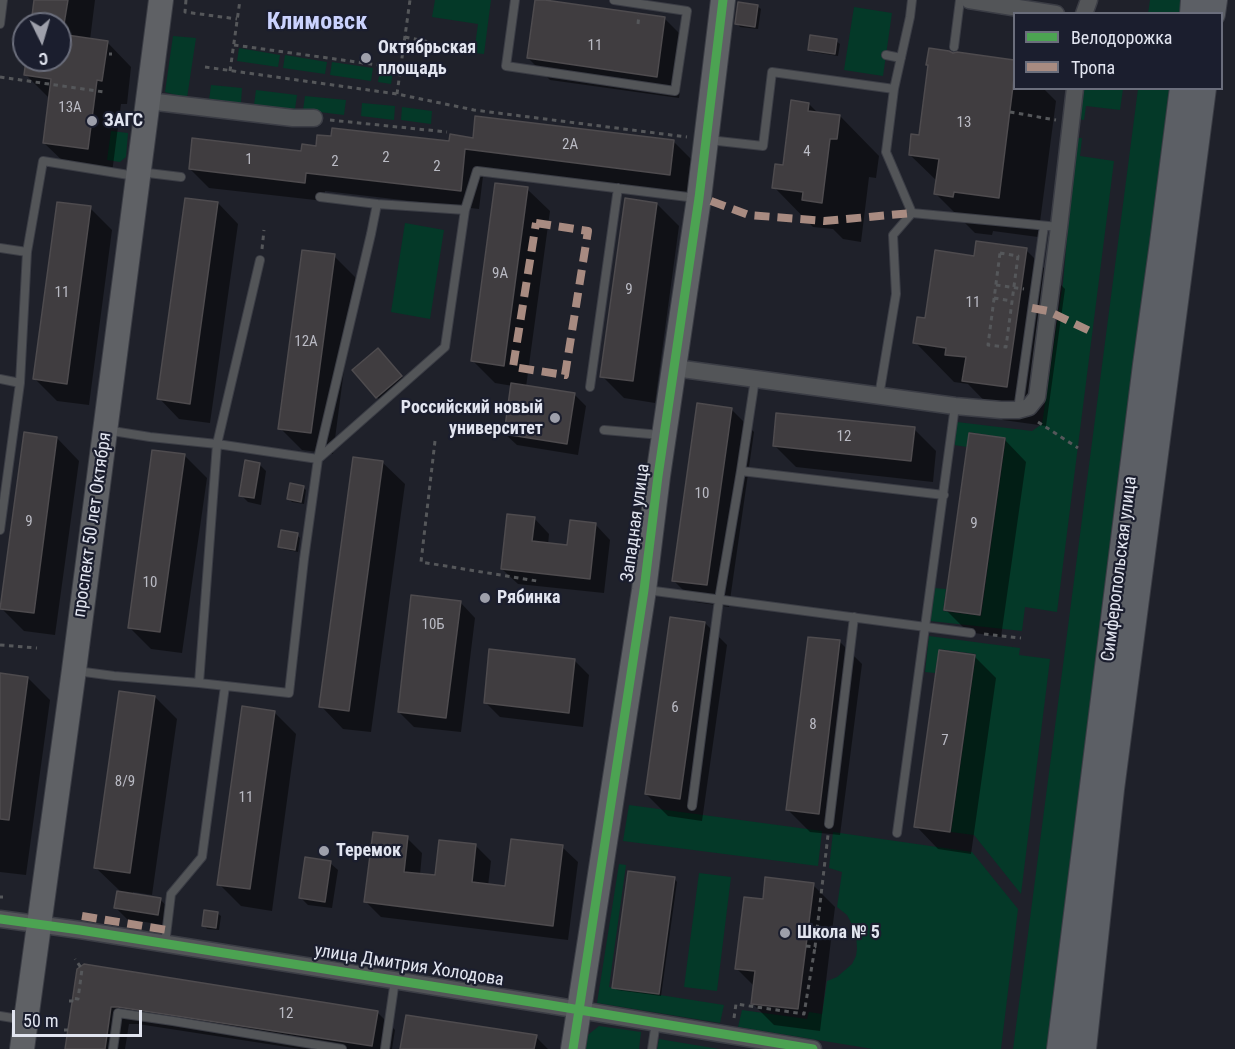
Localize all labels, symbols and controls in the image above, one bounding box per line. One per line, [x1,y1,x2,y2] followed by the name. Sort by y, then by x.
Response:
[267,9,367,37] district label: Климовск
[12,12,72,72] north arrow
[1013,12,1223,90] legend
[1071,27,1172,48] text: Велодорожка
[378,37,476,80] place label: Октябрьская площадь
[588,37,602,55] house number: 11
[38,49,49,68] text: С
[359,51,373,65] marker: Октябрьская площадь
[1071,57,1115,78] text: Тропа
[58,99,82,117] house number: 13А
[104,110,143,132] place label: ЗАГС
[85,114,99,128] marker: ЗАГС
[957,114,971,132] house number: 13
[562,136,578,154] house number: 2А
[803,143,811,161] house number: 4
[382,149,390,167] house number: 2
[245,151,253,169] house number: 1
[331,153,339,171] house number: 2
[433,158,441,176] house number: 2
[492,265,508,283] house number: 9А
[625,281,633,299] house number: 9
[55,284,69,302] house number: 11
[966,294,980,312] house number: 11
[294,333,318,351] house number: 12А
[401,397,543,440] place label: Российский новый университет
[548,411,562,425] marker: Российский новый университет
[837,428,851,446] house number: 12
[69,431,117,619] street label: проспект 50 лет Октября
[617,462,655,584] street label: Западная улица
[1098,475,1142,663] street label: Симферопольская улица
[695,485,709,503] house number: 10
[25,513,33,531] house number: 9
[970,515,978,533] house number: 9
[143,574,157,592] house number: 10
[497,587,561,609] place label: Рябинка
[478,591,492,605] marker: Рябинка
[421,616,445,634] house number: 10Б
[671,699,679,717] house number: 6
[809,716,817,734] house number: 8
[941,732,949,750] house number: 7
[115,773,135,791] house number: 8/9
[239,789,253,807] house number: 11
[336,840,401,862] place label: Теремок
[317,844,331,858] marker: Теремок
[797,922,880,944] place label: Школа № 5
[778,926,792,940] marker: Школа № 5
[313,940,505,992] street label: улица Дмитрия Холодова
[15,998,146,1036] scale bar
[279,1005,293,1023] house number: 12
[23,1010,58,1031] text: 50 m

